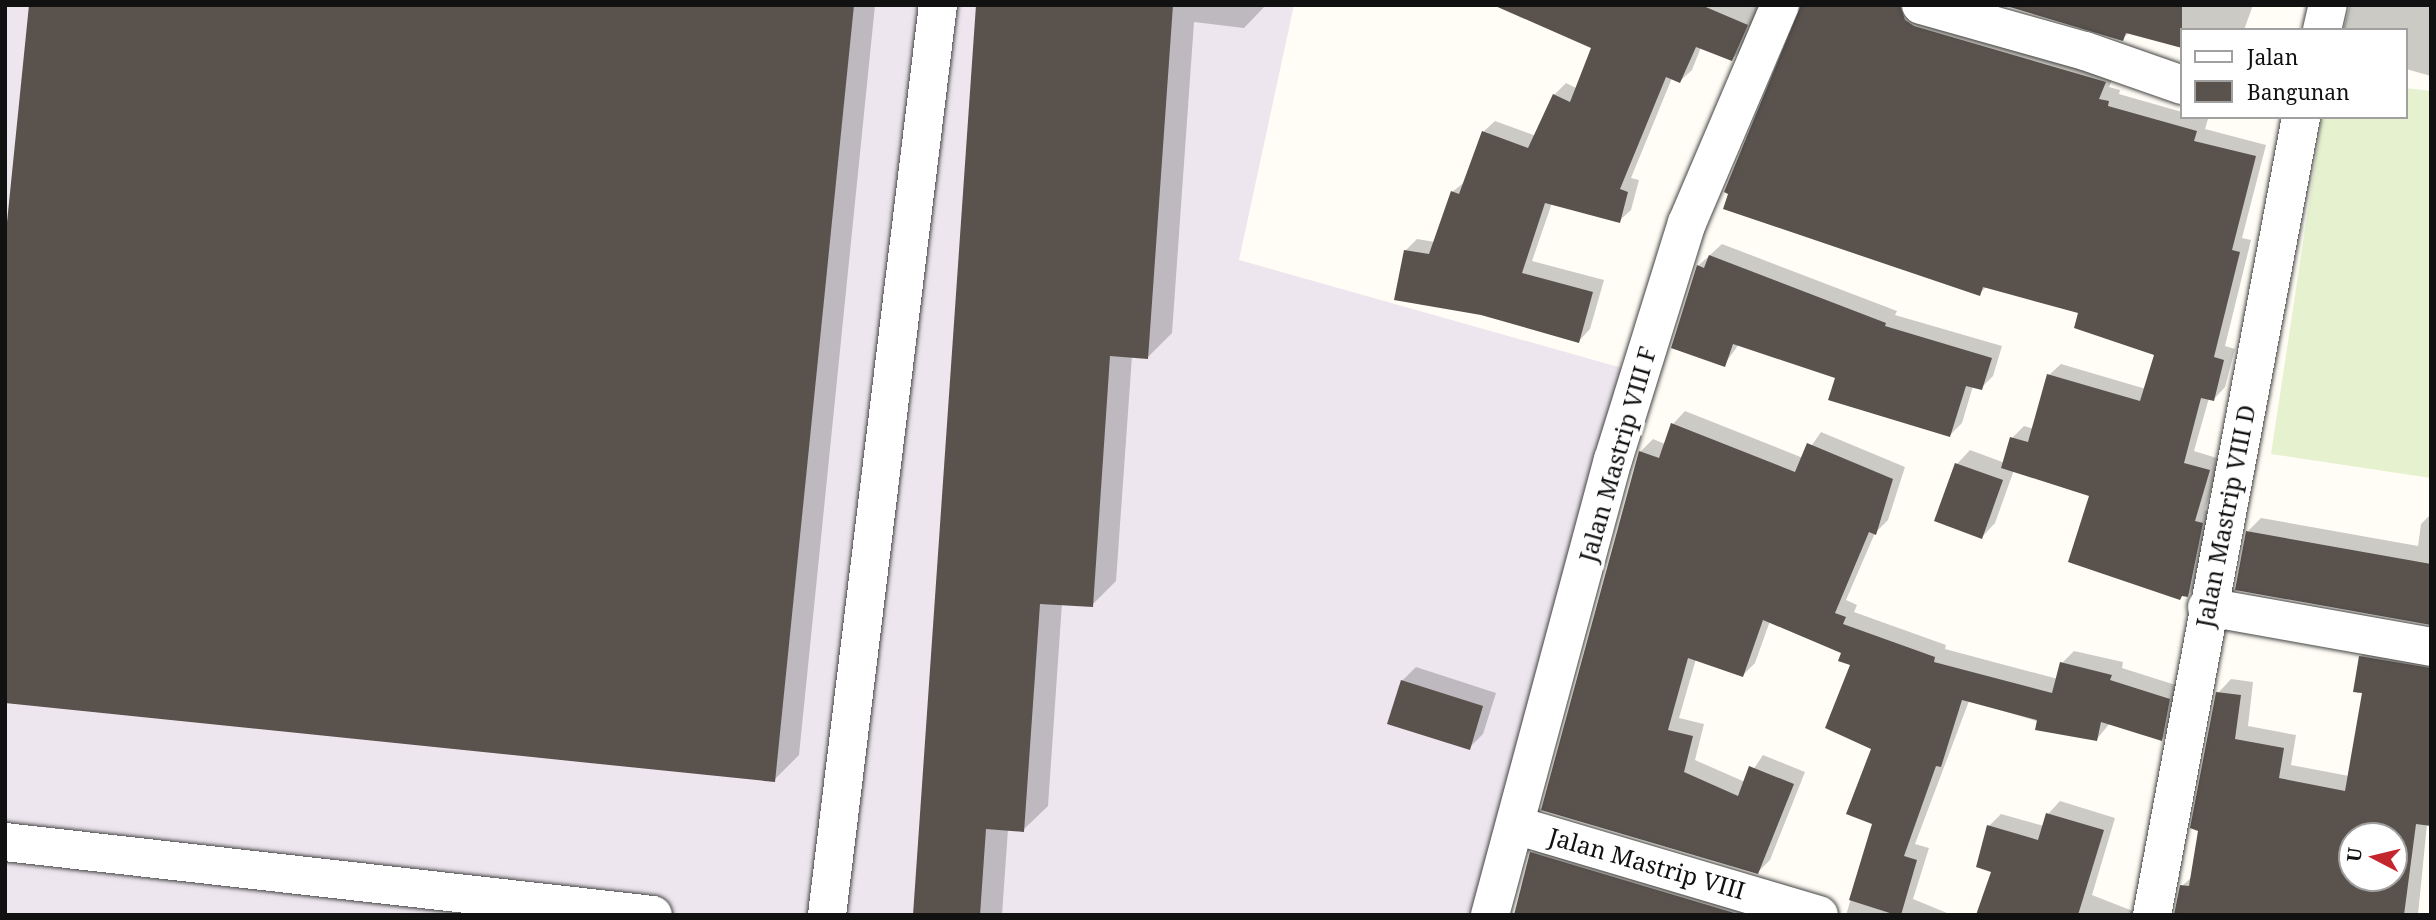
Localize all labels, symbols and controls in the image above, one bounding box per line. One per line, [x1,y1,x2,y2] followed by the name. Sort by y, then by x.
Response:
[2180,28,2408,119] legend
[2247,43,2298,71] text: Jalan
[2247,78,2350,106] text: Bangunan
[1572,343,1662,565] street label: Jalan Mastrip VIII F
[2189,402,2261,630] street label: Jalan Mastrip VIII D
[1546,821,1748,905] street label: Jalan Mastrip VIII
[2338,822,2408,892] north arrow
[2340,846,2368,863] text: U

